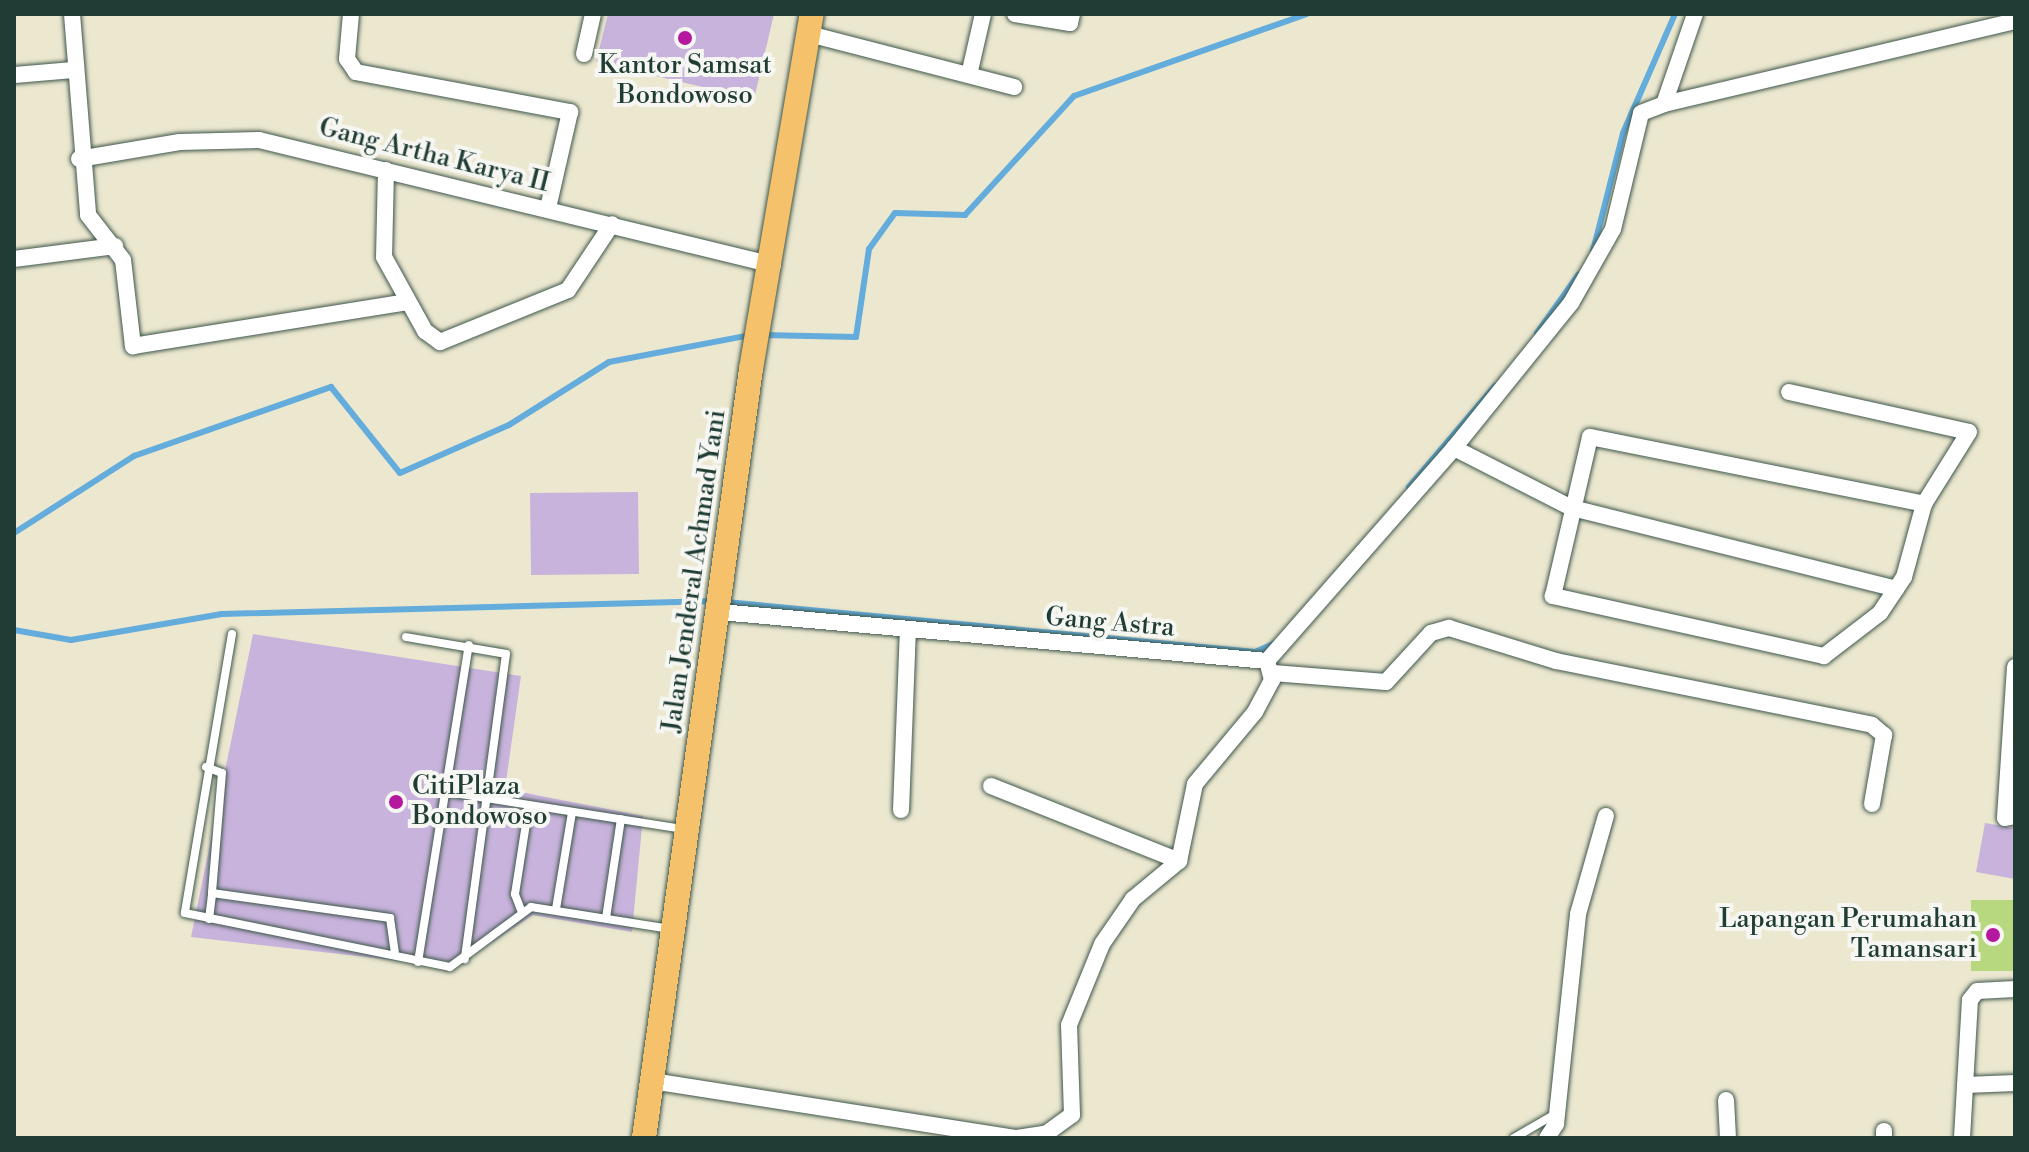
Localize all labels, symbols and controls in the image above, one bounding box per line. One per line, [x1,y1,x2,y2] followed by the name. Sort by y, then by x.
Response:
[676,29,694,47] marker: Kantor Samsat Bondowoso
[598,50,772,112] place label: Kantor Samsat Bondowoso
[316,112,552,200] street label: Gang Artha Karya II
[657,408,733,734] street label: Jalan Jenderal Achmad Yani
[1044,602,1176,644] street label: Gang Astra
[412,771,548,832] place label: CitiPlaza Bondowoso
[387,793,405,811] marker: CitiPlaza Bondowoso
[1719,904,1977,966] place label: Lapangan Perumahan Tamansari
[1984,926,2002,944] marker: Lapangan Perumahan Tamansari

